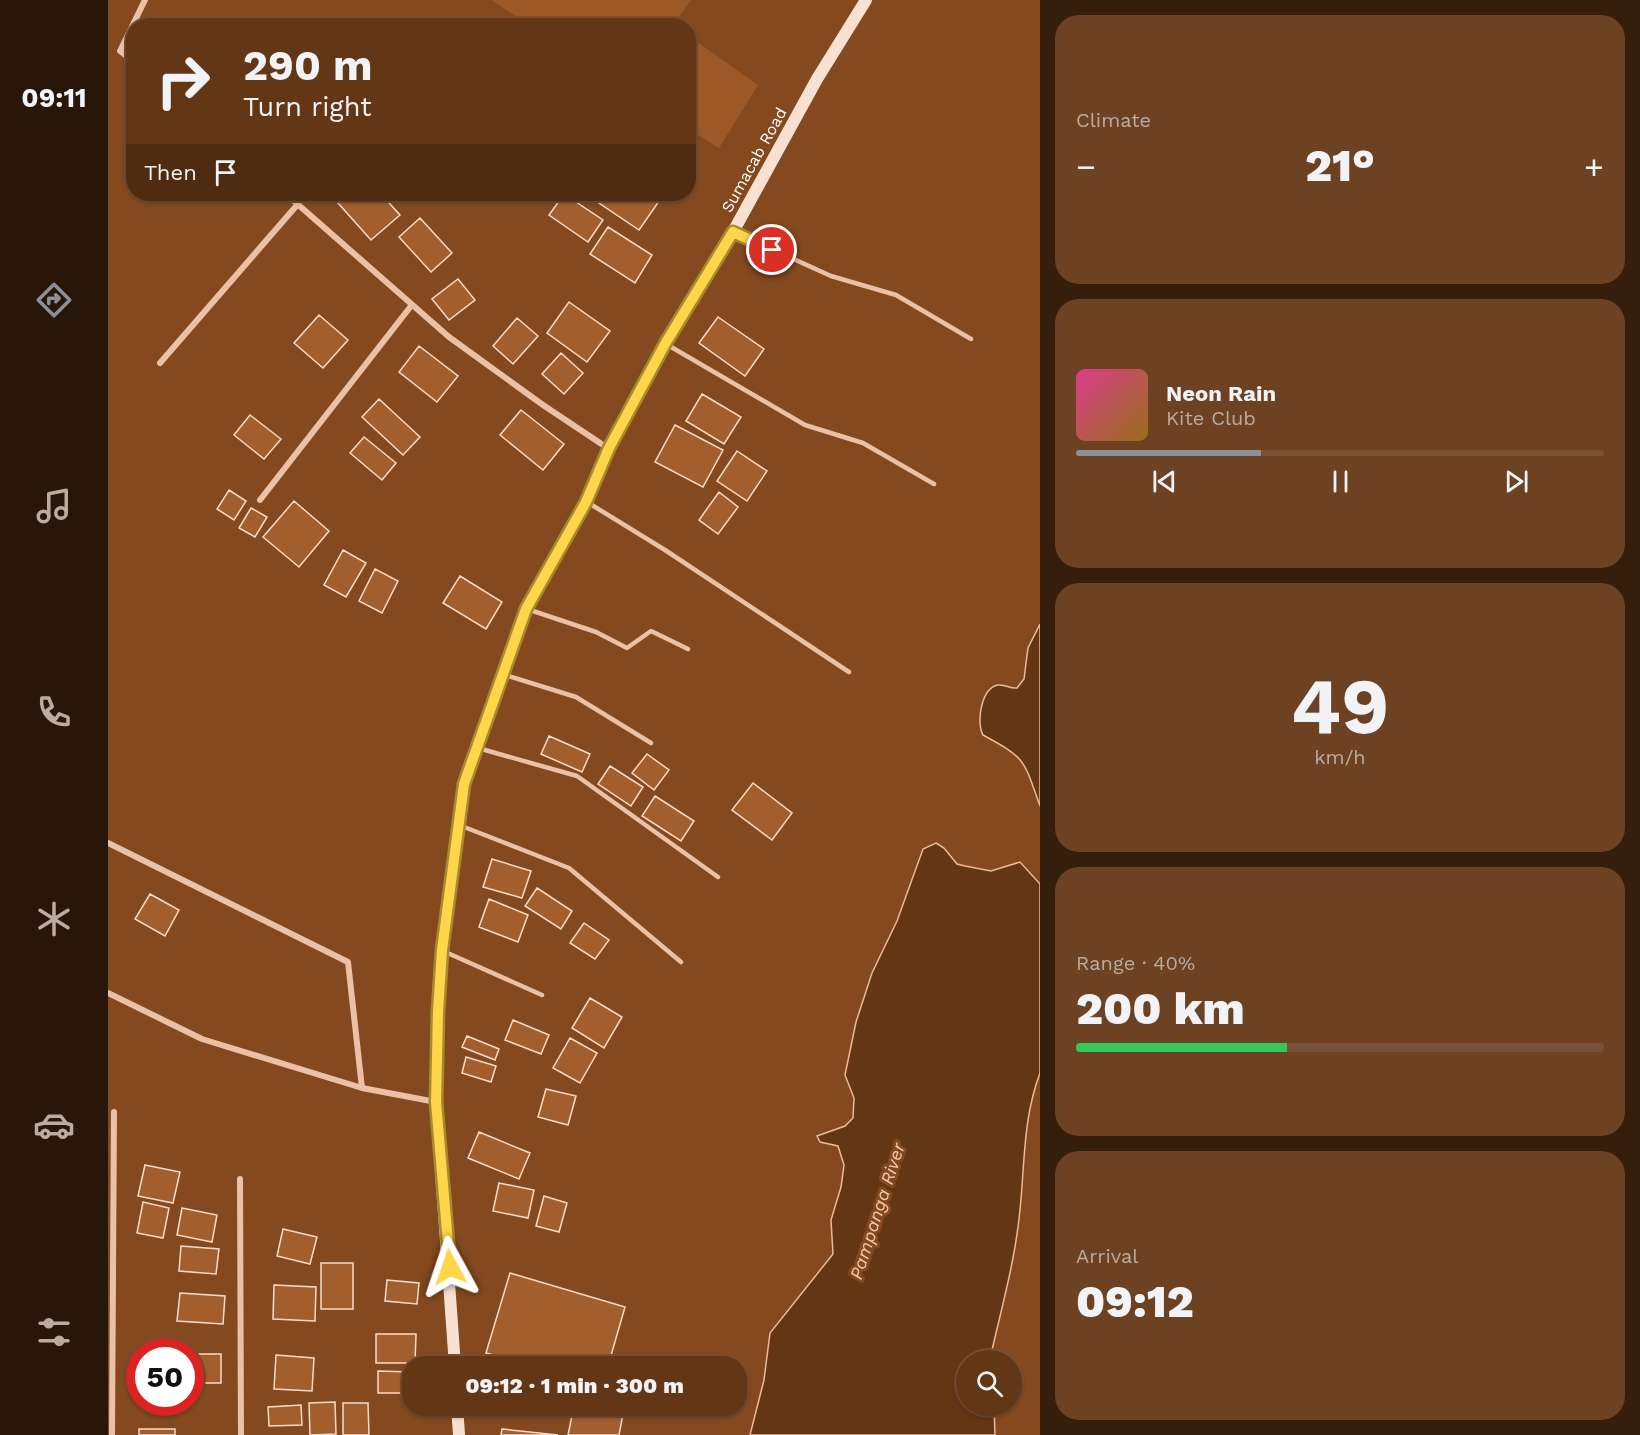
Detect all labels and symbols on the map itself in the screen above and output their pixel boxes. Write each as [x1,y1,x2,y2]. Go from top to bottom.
street label: Sumacab Road [717,104,791,216]
pin [746,224,797,275]
water label: Pampanga River [845,1139,909,1282]
position arrow [418,1235,482,1299]
speed limit sign: 50 [126,1338,204,1416]

